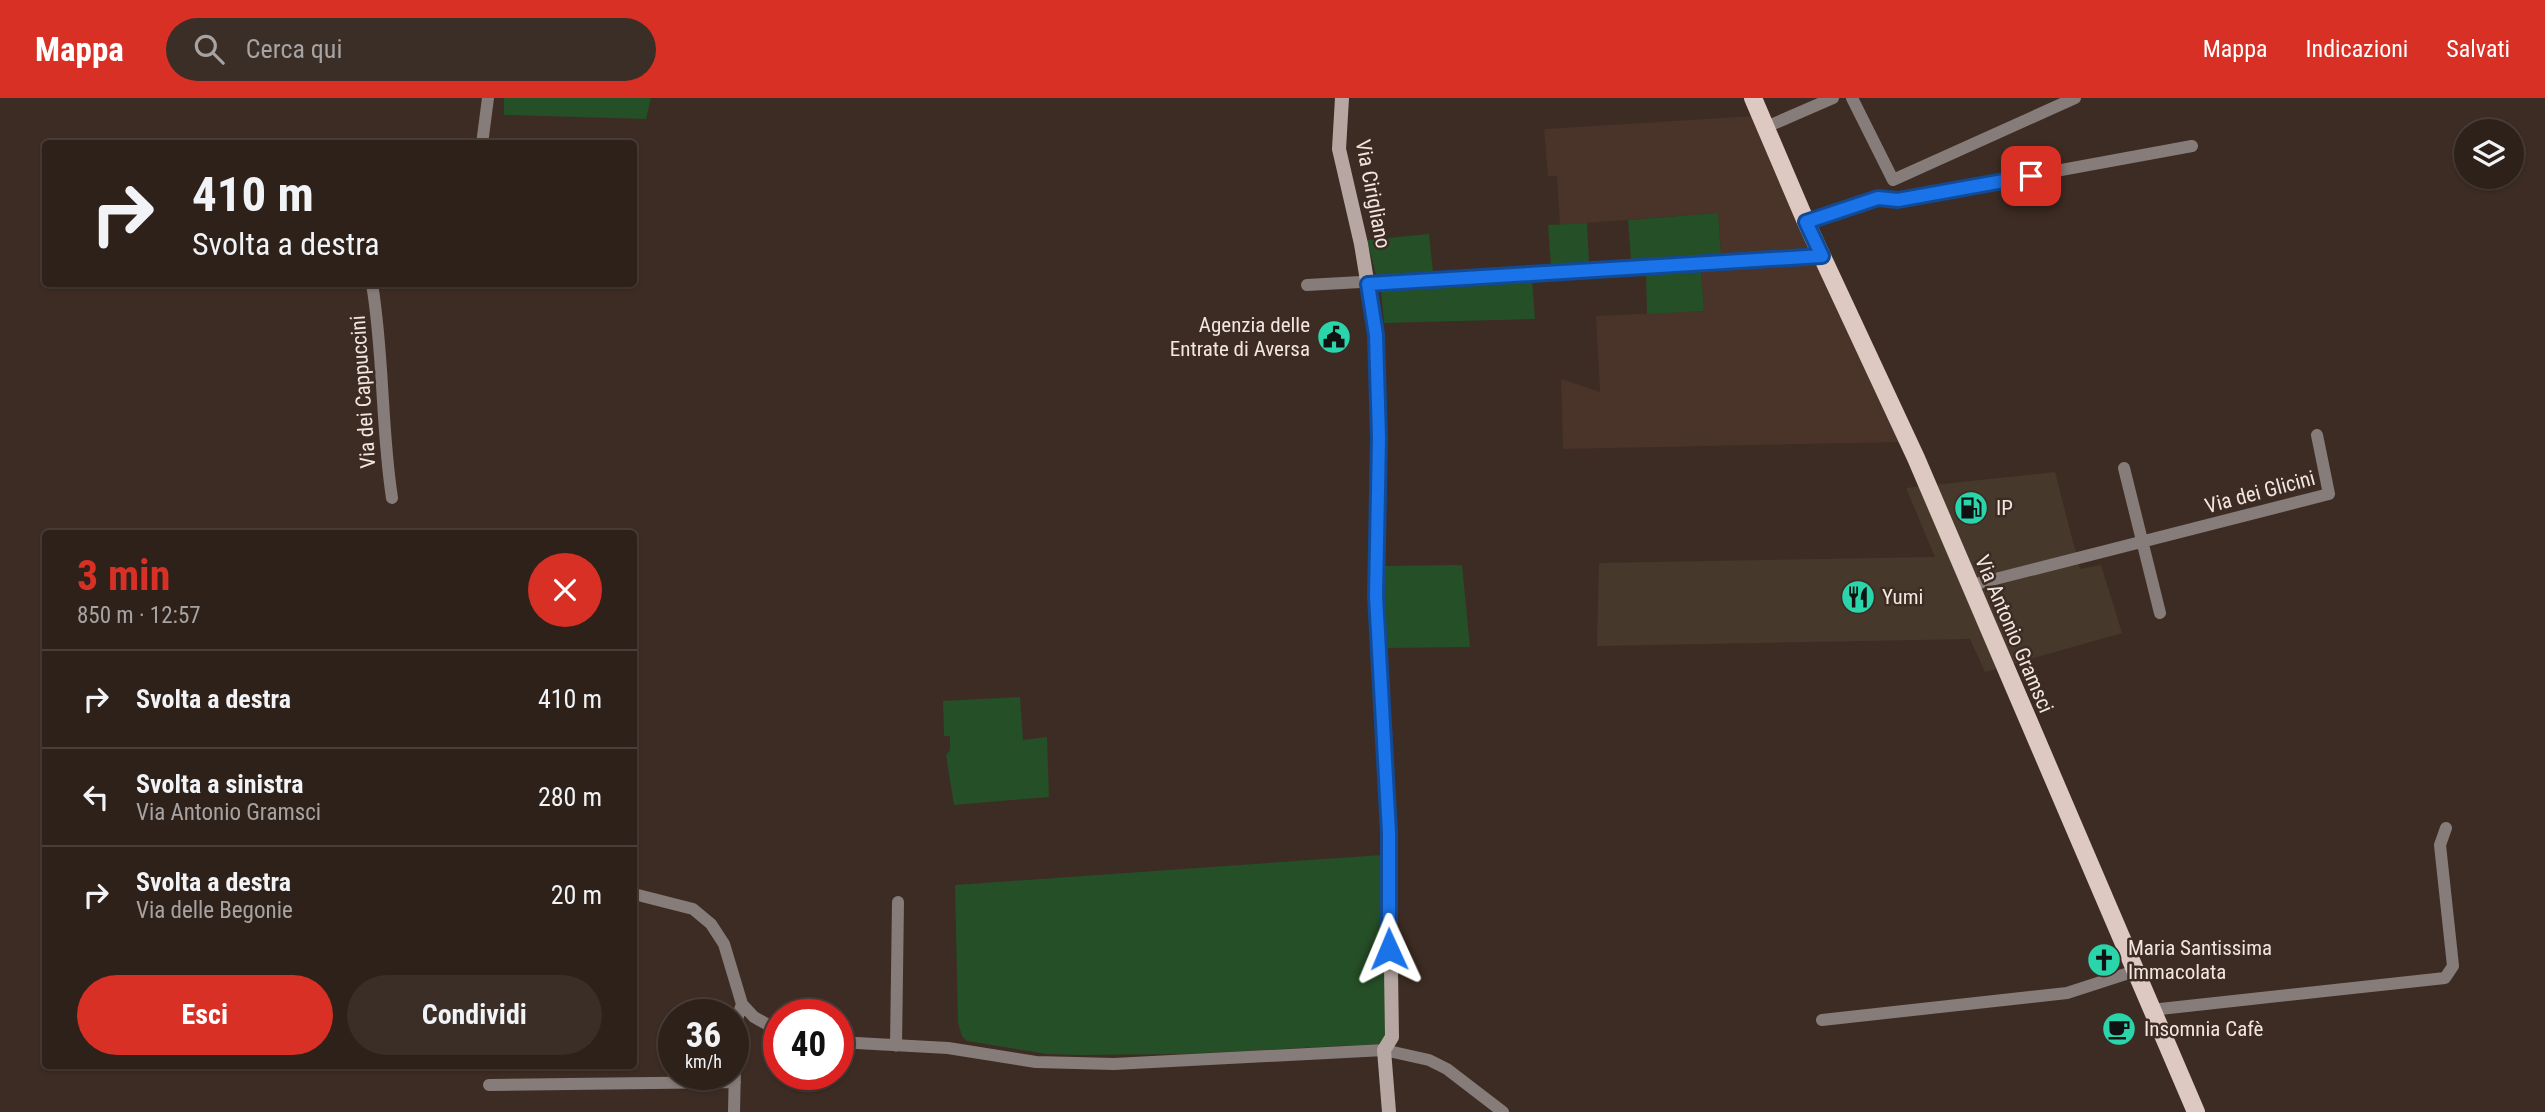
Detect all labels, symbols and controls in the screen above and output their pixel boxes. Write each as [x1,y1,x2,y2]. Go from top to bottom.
search box [166,18,656,81]
text: Mappa [35,30,124,69]
icon: search [190,30,228,68]
text: Cerca qui [246,34,342,64]
text: Mappa [2203,35,2268,63]
text: Indicazioni [2306,35,2408,63]
text: Salvati [2446,35,2510,63]
map controls [2454,119,2524,189]
button: layers [2454,119,2524,189]
street label: Via Cirigliano [1351,138,1395,250]
pin [2001,146,2061,206]
icon: arrive [2012,157,2050,195]
text: 410 m [192,166,314,223]
icon: right [77,168,168,259]
text: Svolta a destra [192,225,380,263]
place label: Agenzia delle Entrate di Aversa [1170,313,1310,361]
street label: Via dei Cappuccini [346,315,380,469]
public building icon: Agenzia delle Entrate di Aversa [1315,318,1353,356]
street label: Via dei Glicini [2202,466,2318,518]
fuel station icon: IP [1952,489,1990,527]
place label: IP [1996,496,2013,520]
text: 3 min [77,551,170,600]
street label: Via Antonio Gramsci [1970,552,2058,716]
button: close [528,553,602,627]
restaurant icon: Yumi [1839,578,1877,616]
place label: Yumi [1882,585,1923,609]
text: 850 m · 12:57 [77,602,201,629]
icon: right [77,680,115,718]
text: Svolta a destra [136,684,291,714]
text: 410 m [538,684,602,714]
text: Svolta a sinistra [136,769,303,799]
icon: left [77,778,115,816]
text: 280 m [538,782,602,812]
text: Via Antonio Gramsci [136,799,321,826]
text: Svolta a destra [136,867,291,897]
icon: right [77,876,115,914]
text: 20 m [551,880,602,910]
text: Via delle Begonie [136,897,293,924]
position arrow [1352,912,1426,986]
place label: Maria Santissima Immacolata [2128,936,2272,984]
church icon: Maria Santissima Immacolata [2085,941,2123,979]
button: Esci [77,975,333,1055]
button: Condividi [347,975,602,1055]
speed limit sign: 40 [763,999,854,1090]
cafe icon: Insomnia Cafè [2100,1010,2138,1048]
text: 36 [686,1015,721,1056]
place label: Insomnia Cafè [2144,1017,2264,1041]
text: km/h [685,1051,722,1072]

